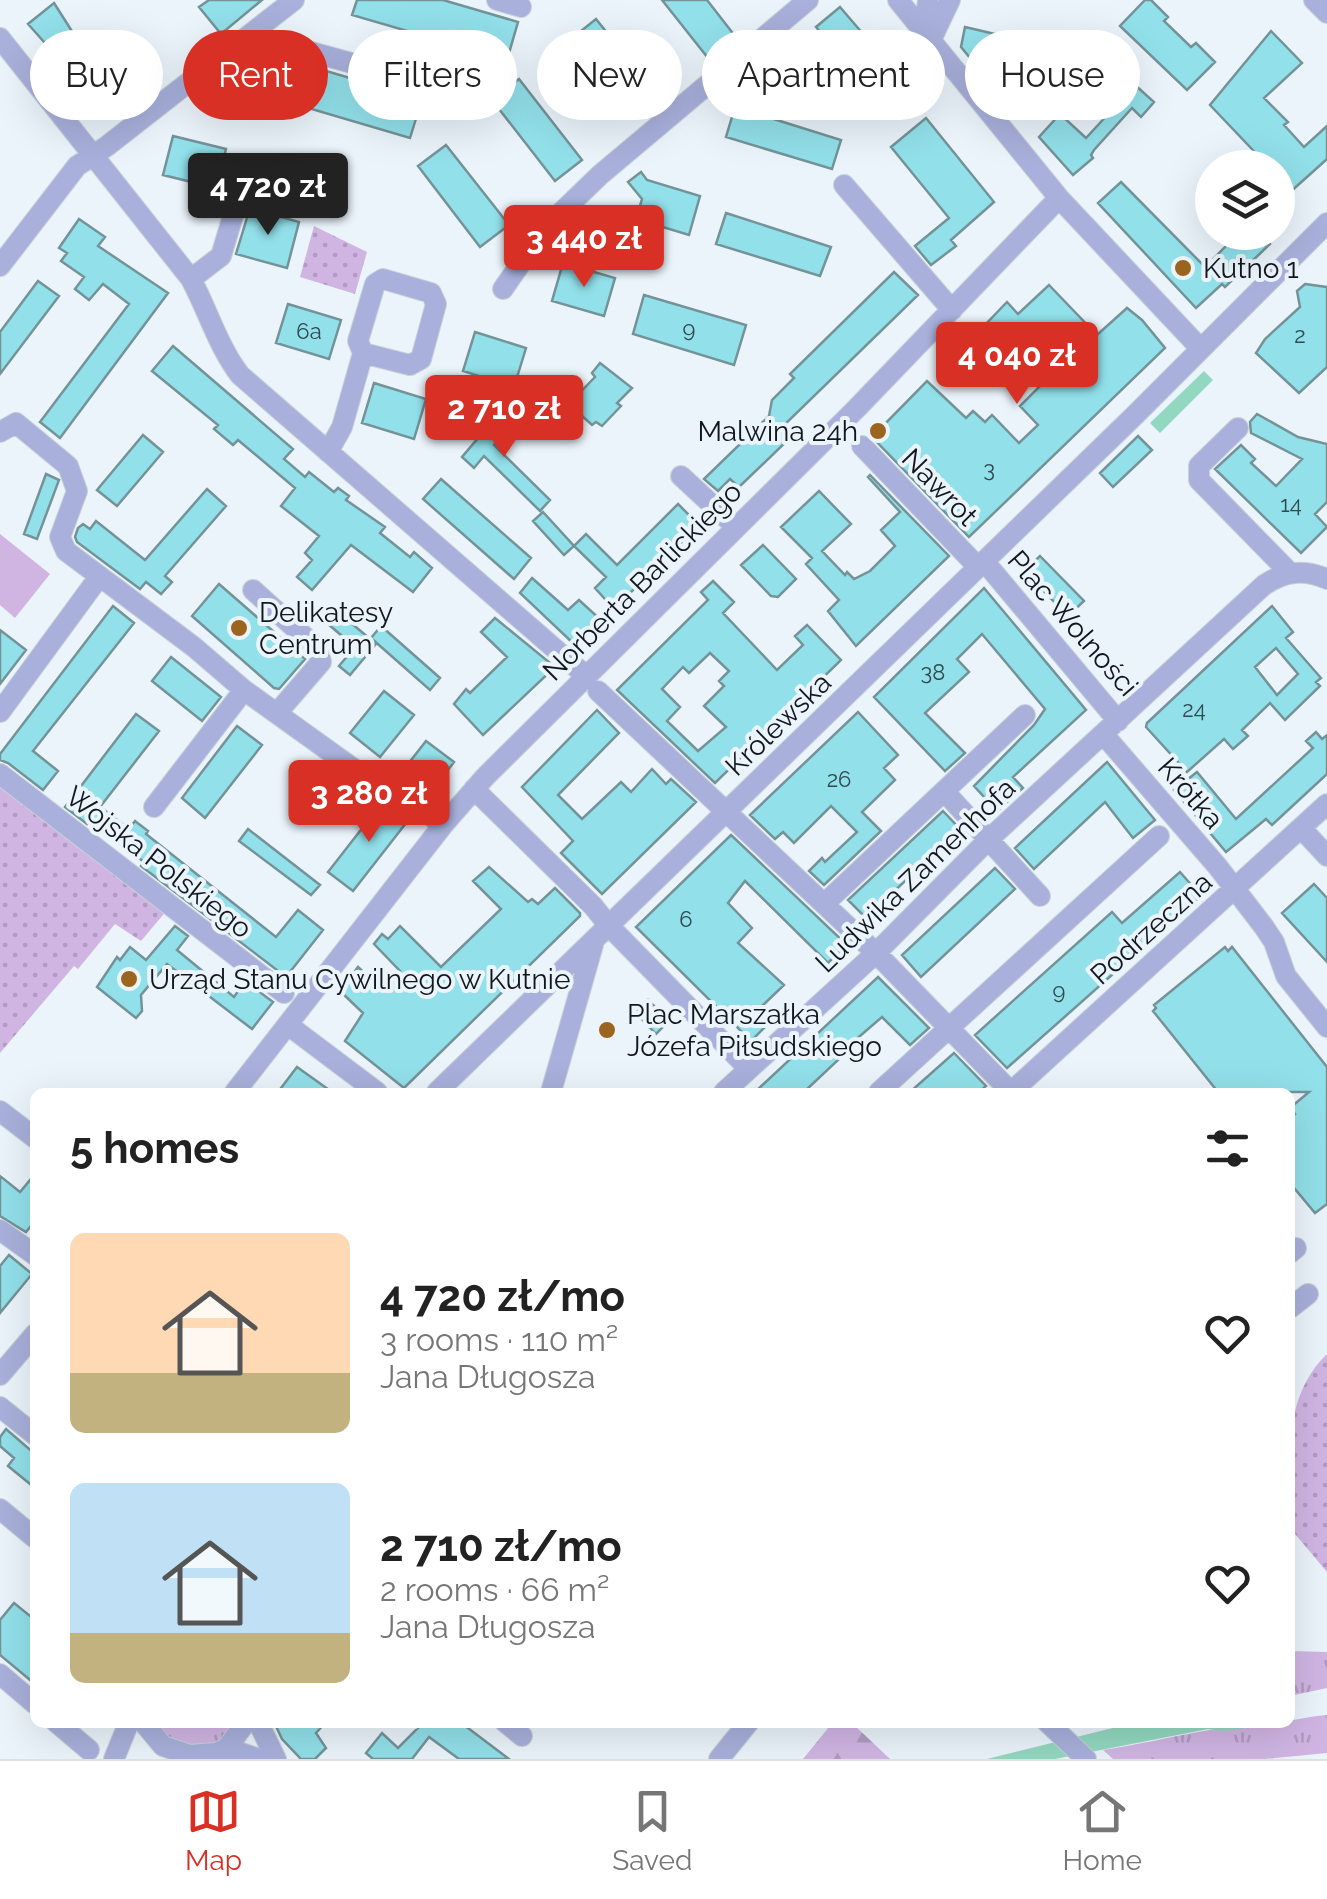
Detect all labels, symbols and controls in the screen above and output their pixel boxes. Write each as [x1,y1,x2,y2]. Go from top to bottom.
chip: Buy [30,30,163,120]
chip: Rent [183,30,328,120]
chip: Filters [348,30,517,120]
chip: New [537,30,682,120]
chip: Apartment [702,30,945,120]
chip: House [965,30,1140,120]
map controls [1195,150,1295,250]
button: layers [1195,150,1295,250]
pin: 4 720 zł [165,153,371,238]
text: 4 720 zł [210,167,326,204]
pin: 3 440 zł [481,205,687,290]
text: 3 440 zł [526,219,642,256]
place label: Kutno 1 [1203,252,1299,285]
marker: Kutno 1 [1172,257,1194,279]
house number: 9 [683,316,695,342]
house number: 6a [296,318,322,344]
pin: 4 040 zł [914,322,1120,407]
house number: 2 [1294,322,1306,348]
text: 4 040 zł [958,336,1076,373]
pin: 2 710 zł [401,375,607,460]
text: 2 710 zł [447,389,561,426]
place label: Malwina 24h [697,415,858,448]
marker: Malwina 24h [867,420,889,442]
street label: Nawrot [895,442,985,533]
house number: 3 [983,456,995,482]
street label: Norberta Barlickiego [536,475,749,688]
house number: 14 [1280,491,1302,517]
street label: Plac Wolności [1001,544,1145,703]
place label: Delikatesy Centrum [259,596,393,661]
marker: Delikatesy Centrum [228,617,250,639]
house number: 38 [921,659,945,685]
street label: Królewska [719,666,838,783]
house number: 24 [1182,696,1206,722]
street label: Krótka [1151,751,1230,836]
pin: 3 280 zł [266,760,472,845]
house number: 26 [827,766,851,792]
street label: Ludwika Zamenhofa [809,771,1022,979]
text: 3 280 zł [310,774,428,811]
street label: Wojska Polskiego [59,779,258,945]
street label: Podrzeczna [1084,865,1219,991]
house number: 6 [679,906,693,932]
place label: Urząd Stanu Cywilnego w Kutnie [149,963,570,996]
marker: Urząd Stanu Cywilnego w Kutnie [118,968,140,990]
house number: 9 [1053,978,1065,1004]
place label: Plac Marszałka Józefa Piłsudskiego [627,998,882,1063]
marker: Plac Marszałka Józefa Piłsudskiego [596,1019,618,1041]
icon: filters [1200,1121,1255,1176]
text: 5 homes [70,1124,239,1173]
text: 4 720 zł/mo [380,1272,625,1321]
icon: home [150,1273,270,1393]
icon: heart [1200,1306,1255,1361]
text: 3 rooms · 110 m² [380,1321,618,1358]
text: Jana Długosza [380,1358,596,1395]
text: 2 710 zł/mo [380,1522,622,1571]
icon: home [150,1523,270,1643]
icon: heart [1200,1556,1255,1611]
text: 2 rooms · 66 m² [380,1571,609,1608]
text: Jana Długosza [380,1608,596,1645]
tab: Map [185,1784,242,1877]
tab: Saved [612,1784,692,1877]
tab: Home [1063,1784,1142,1877]

